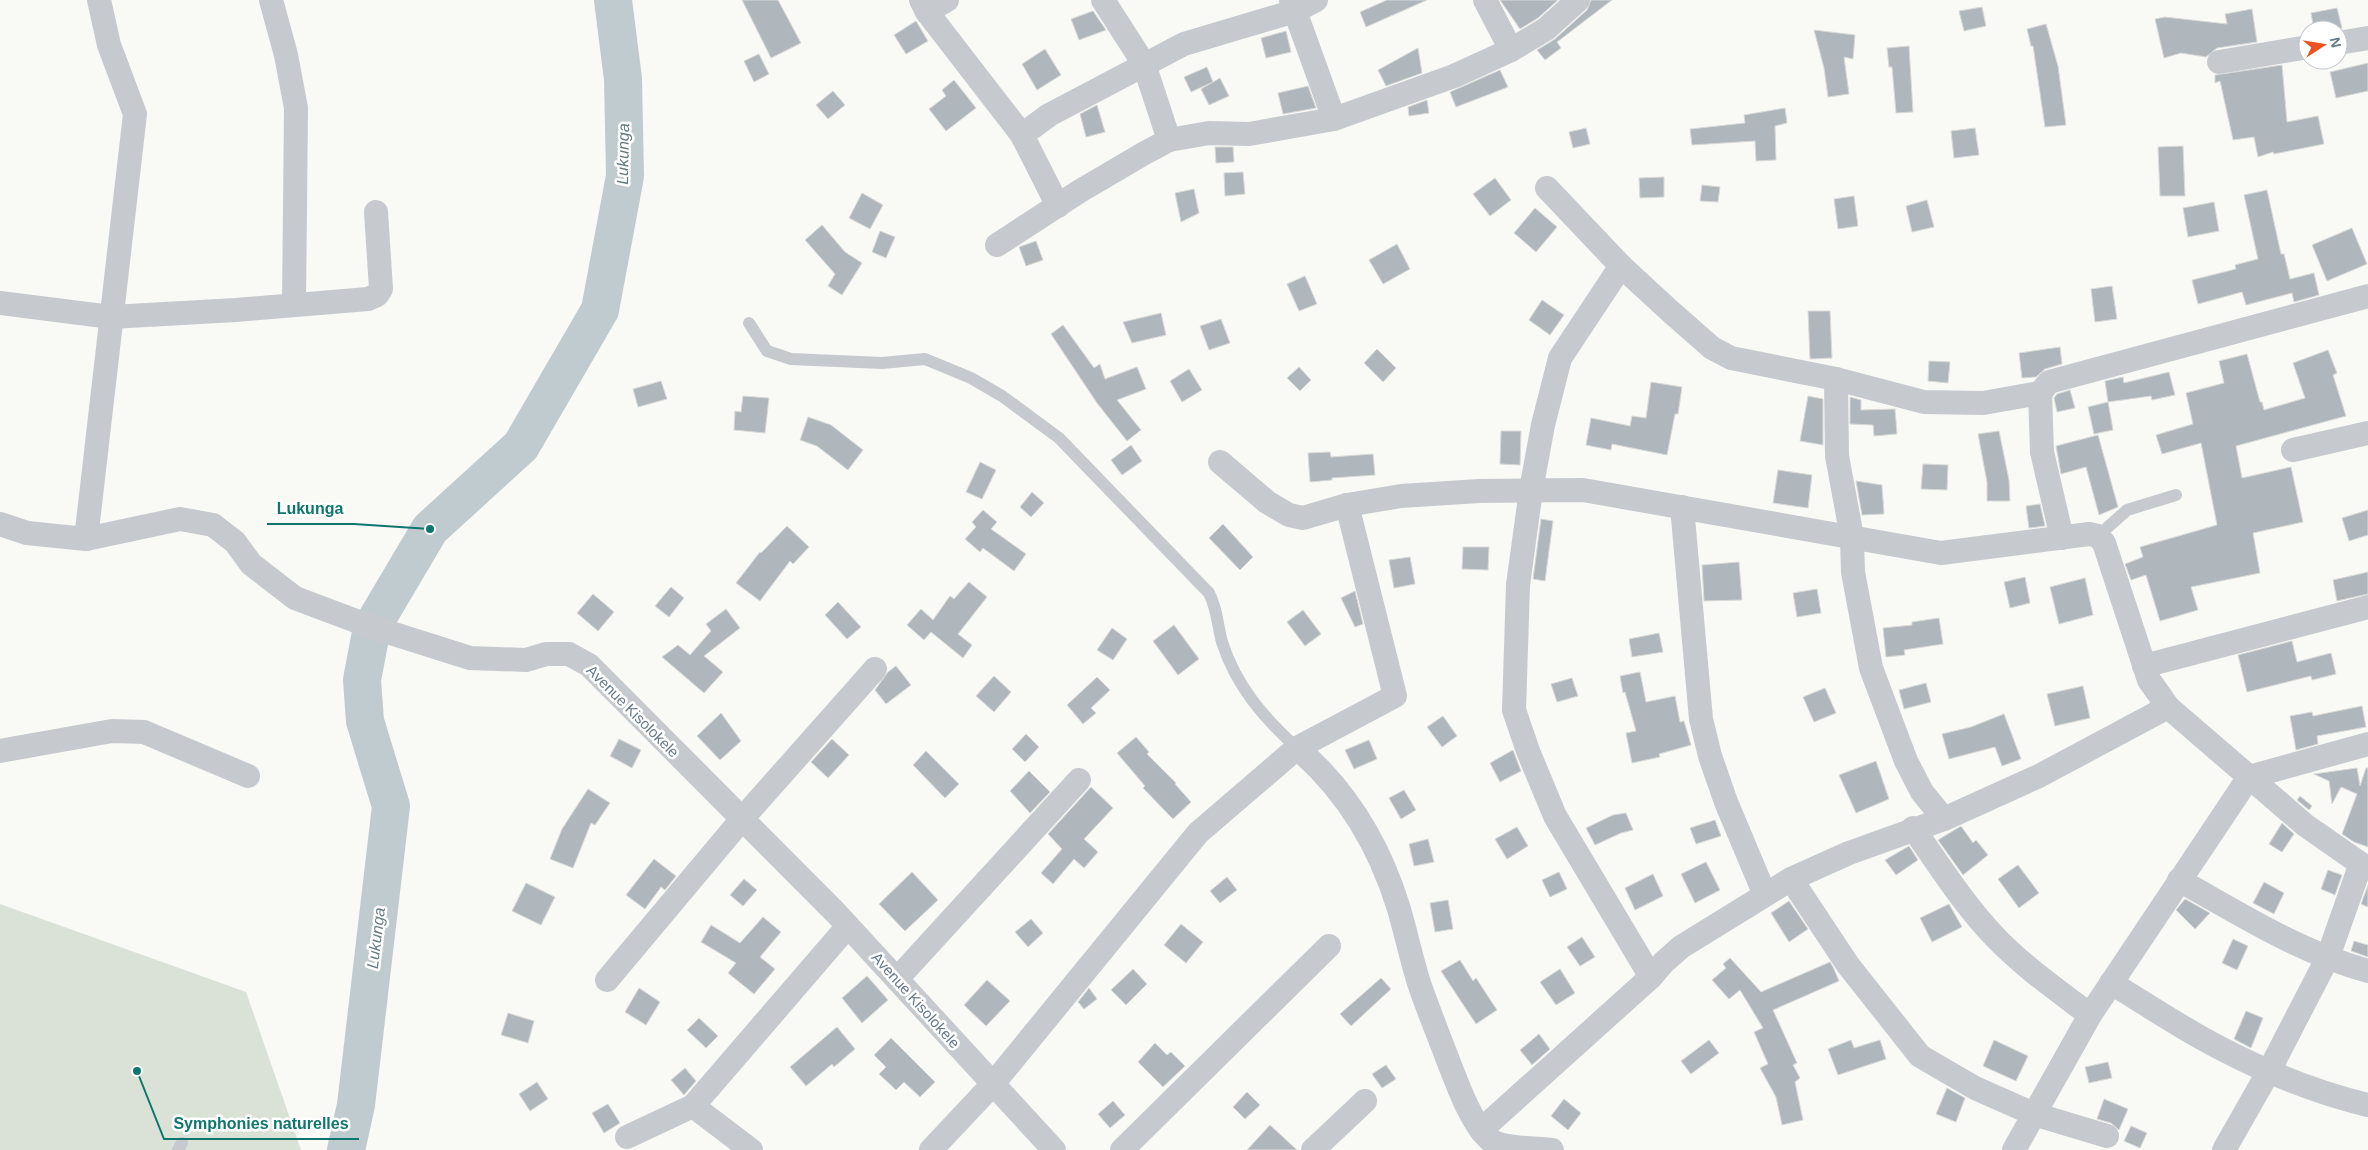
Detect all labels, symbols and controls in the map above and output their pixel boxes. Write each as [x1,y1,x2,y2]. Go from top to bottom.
north arrow [2298,20,2348,70]
text: N [2327,36,2345,49]
water label: Lukunga [614,123,632,185]
callout: Lukunga [267,493,354,524]
text: Lukunga [277,500,343,517]
street label: Avenue Kisolokele [583,661,683,761]
water label: Lukunga [364,906,388,970]
street label: Avenue Kisolokele [868,949,964,1051]
callout: Symphonies naturelles [164,1108,359,1139]
text: Symphonies naturelles [173,1115,349,1132]

